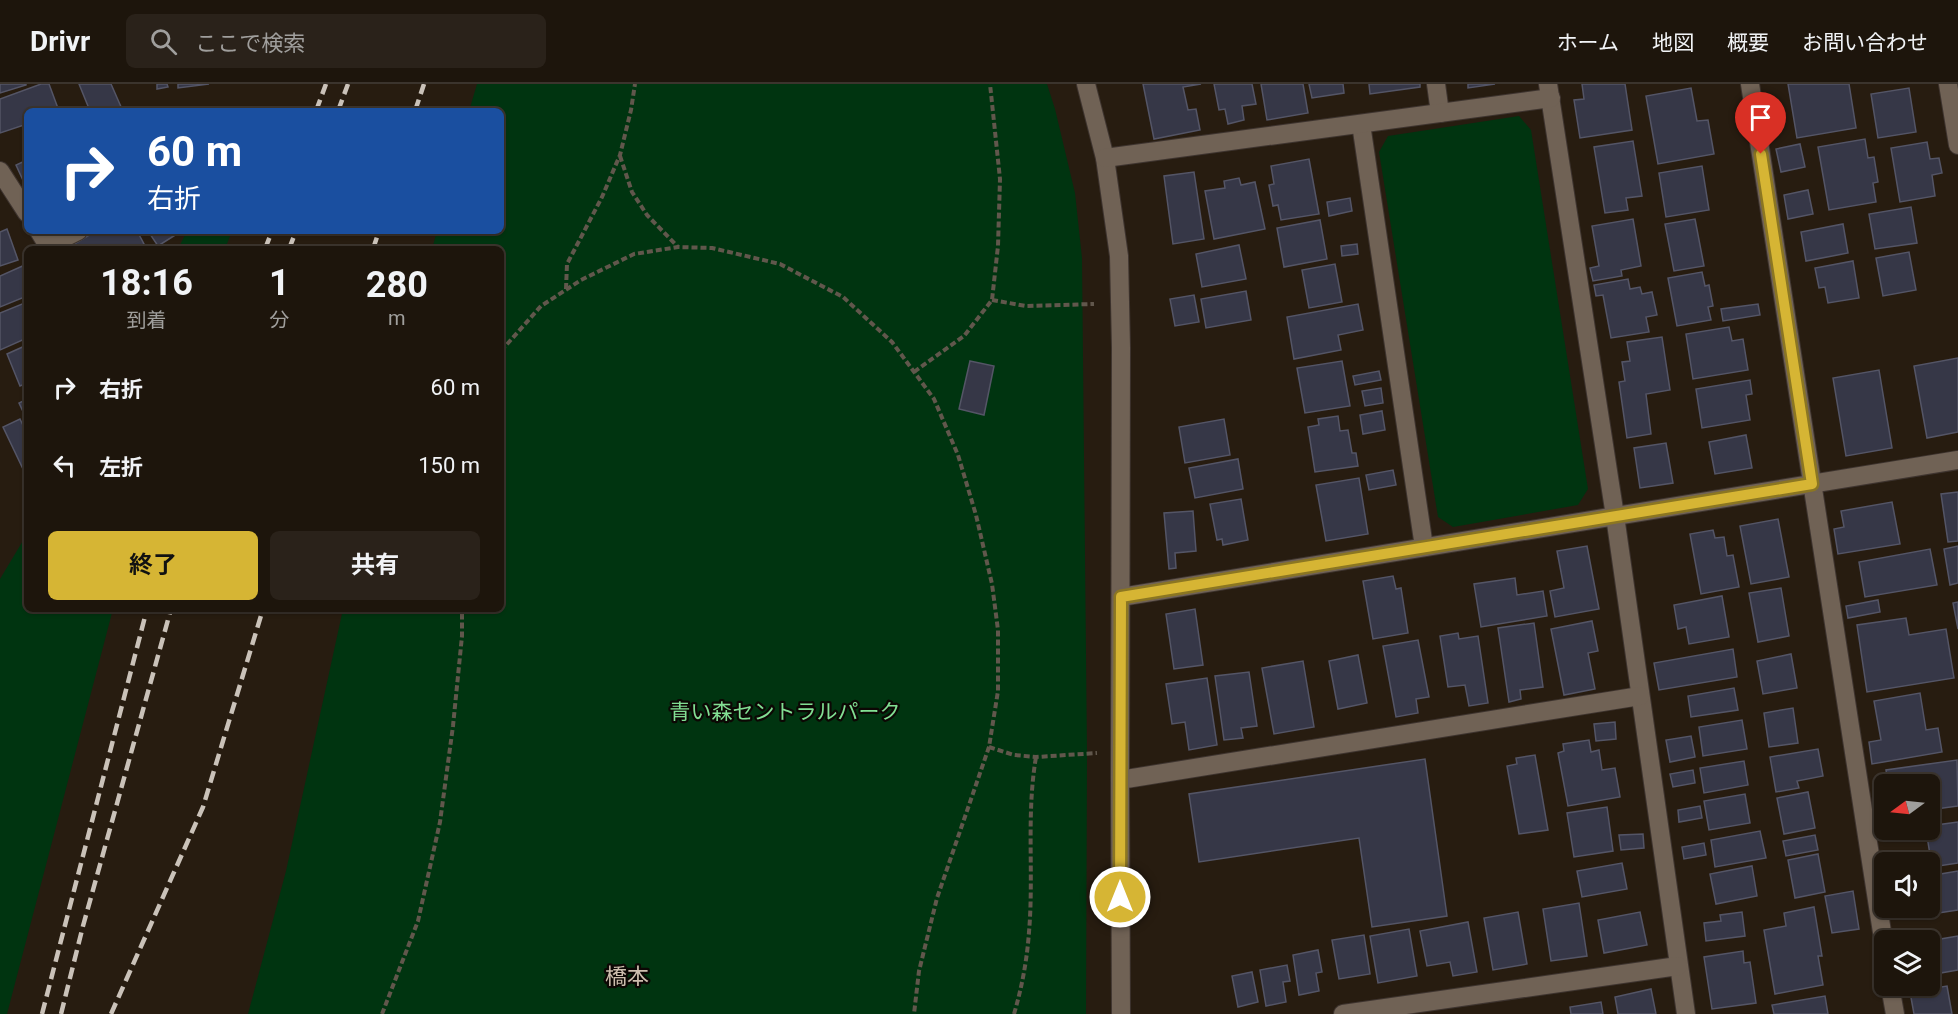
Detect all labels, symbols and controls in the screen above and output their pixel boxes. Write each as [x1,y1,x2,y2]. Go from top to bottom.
search box [126,14,546,68]
text: Drivr [30,25,90,58]
icon: search [147,25,180,58]
text: ここで検索 [195,31,305,56]
text: ホーム [1557,31,1619,55]
text: 地図 [1652,31,1694,55]
text: 概要 [1727,31,1769,55]
text: お問い合わせ [1802,31,1928,55]
pin [1735,92,1786,154]
icon: arrive [1744,101,1777,134]
text: 60 m [147,127,242,176]
icon: right [48,132,126,210]
text: 右折 [147,183,201,215]
text: 18:16 [100,262,193,304]
text: 1 [269,262,290,304]
text: 280 [366,264,428,306]
text: m [388,306,406,330]
text: 到着 [127,308,167,332]
text: 分 [269,308,289,332]
icon: right [48,371,81,404]
text: 60 m [431,375,480,400]
text: 右折 [99,377,143,402]
icon: left [48,449,81,482]
text: 150 m [418,453,480,478]
text: 左折 [99,455,143,480]
button: 終了 [48,531,258,600]
button: 共有 [270,531,480,600]
park label: 青い森セントラルパーク [670,700,901,724]
north arrow [1874,774,1940,840]
map controls [1874,774,1940,996]
button: sound [1874,852,1940,918]
position arrow [1088,865,1152,929]
button: layers [1874,930,1940,996]
district label: 橋本 [605,964,649,989]

